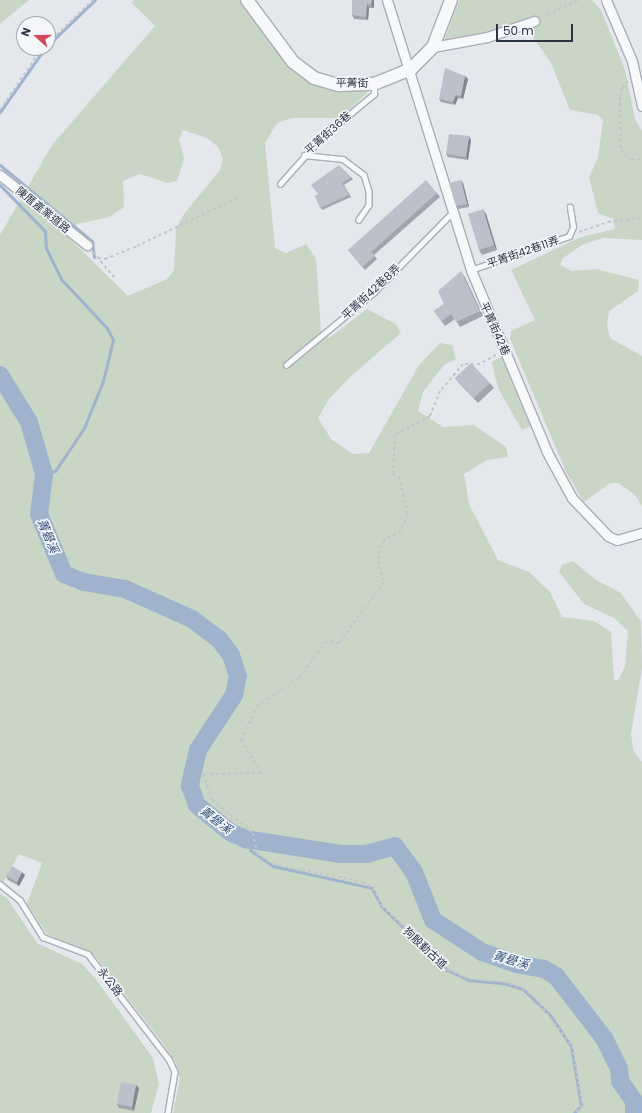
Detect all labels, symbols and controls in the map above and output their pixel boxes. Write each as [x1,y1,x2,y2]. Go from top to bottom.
north arrow [16,16,56,56]
scale bar [498,16,575,42]
text: 50 m [503,22,534,39]
text: N [17,25,35,39]
street label: 平菁街 [335,76,369,90]
street label: 平菁街36巷 [302,109,354,157]
street label: 陳厝產業道路 [13,184,73,236]
street label: 平菁街42巷11弄 [485,234,561,270]
street label: 平菁街42巷8弄 [339,262,403,322]
street label: 平菁街42巷 [477,300,513,358]
water label: 菁礐溪 [34,517,62,555]
water label: 菁礐溪 [197,803,235,837]
street label: 狗殷勤古道 [400,924,450,972]
water label: 菁礐溪 [492,948,530,972]
street label: 永公路 [95,965,125,999]

